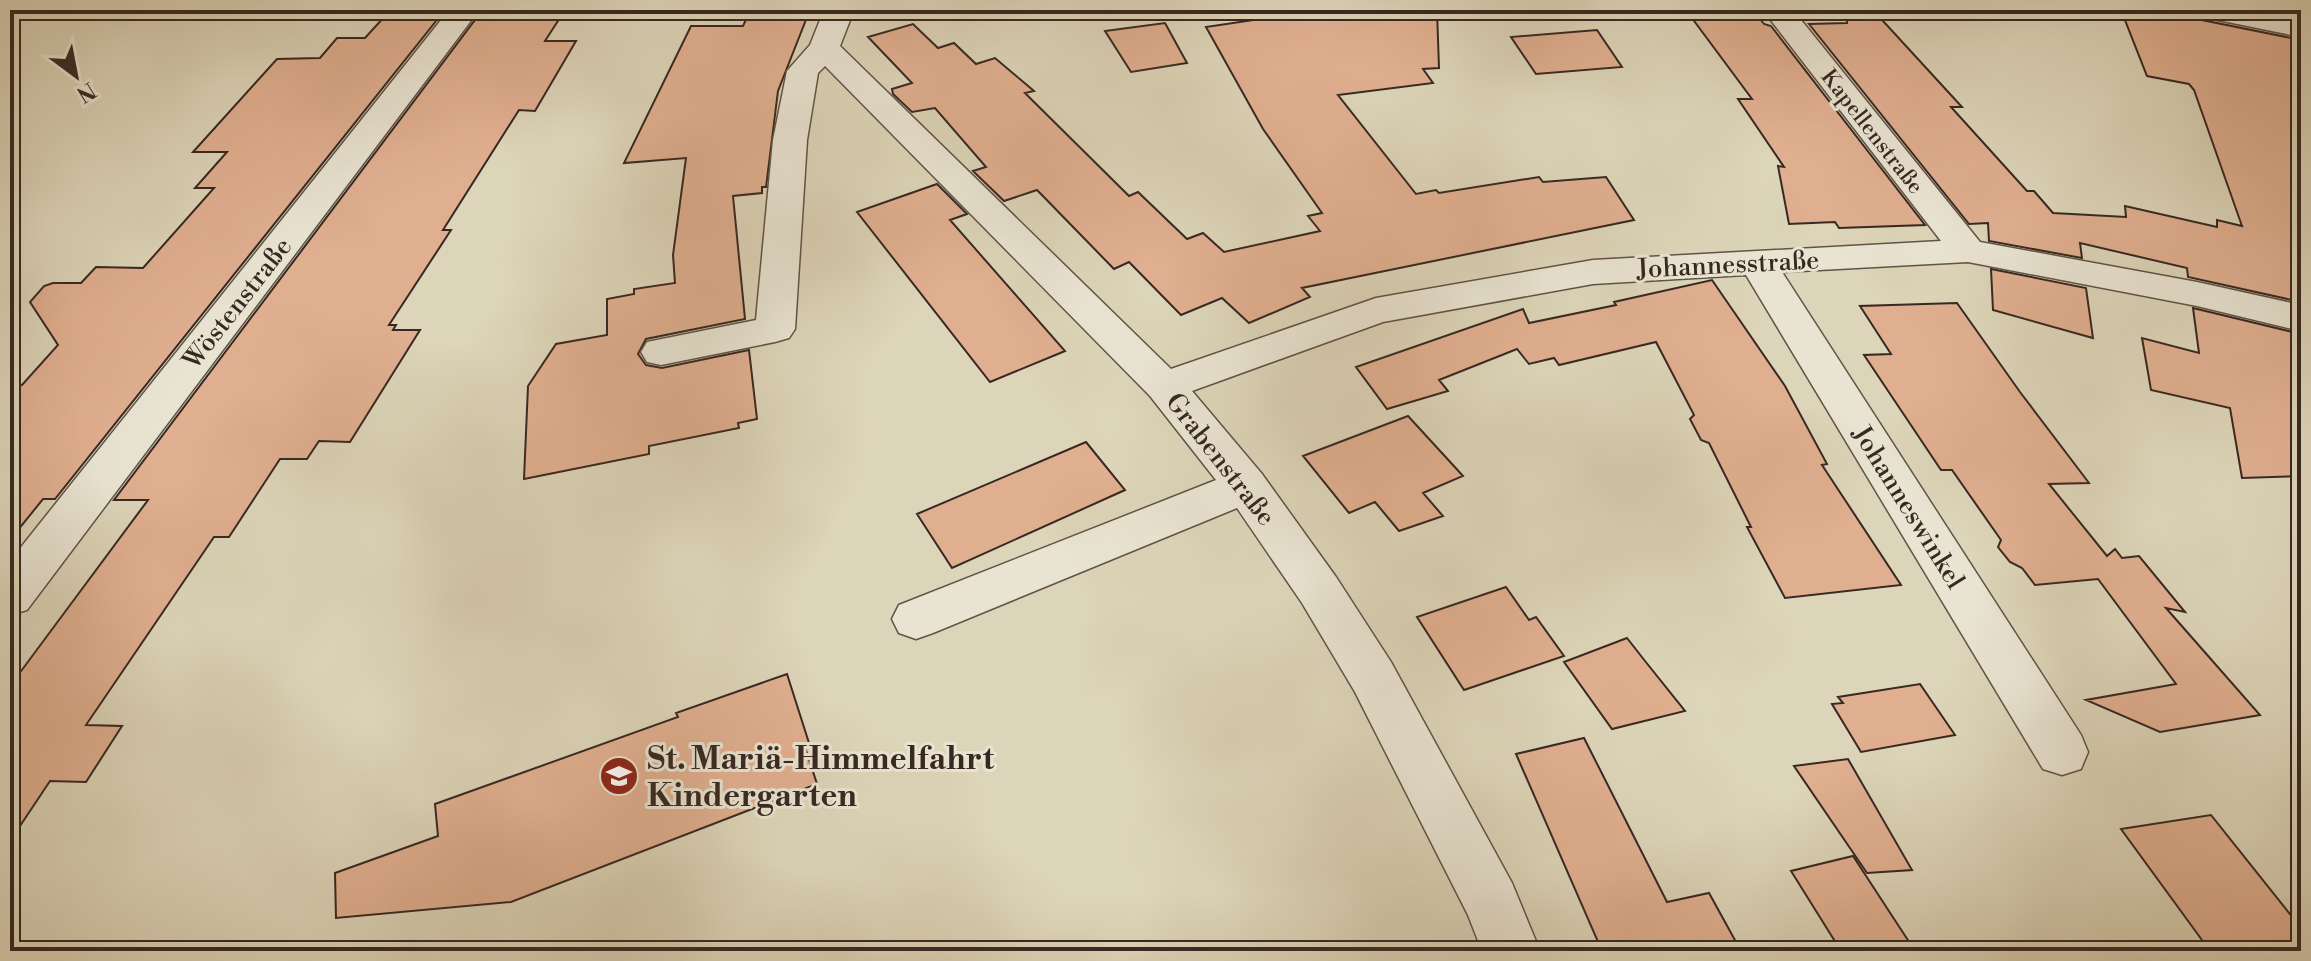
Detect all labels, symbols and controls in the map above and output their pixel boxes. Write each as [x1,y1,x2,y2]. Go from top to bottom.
north arrow [36,36,116,116]
street label: Kapellenstraße [1815,64,1929,200]
text: N [71,76,100,108]
street label: Wöstenstraße [176,231,299,377]
street label: Johannesstraße [1635,244,1820,286]
street label: Grabenstraße [1158,387,1282,532]
street label: Johanneswinkel [1845,419,1971,595]
place label: St. Mariä-Himmelfahrt Kindergarten [647,739,995,816]
school or university icon: St. Mariä-Himmelfahrt Kindergarten [598,755,640,797]

